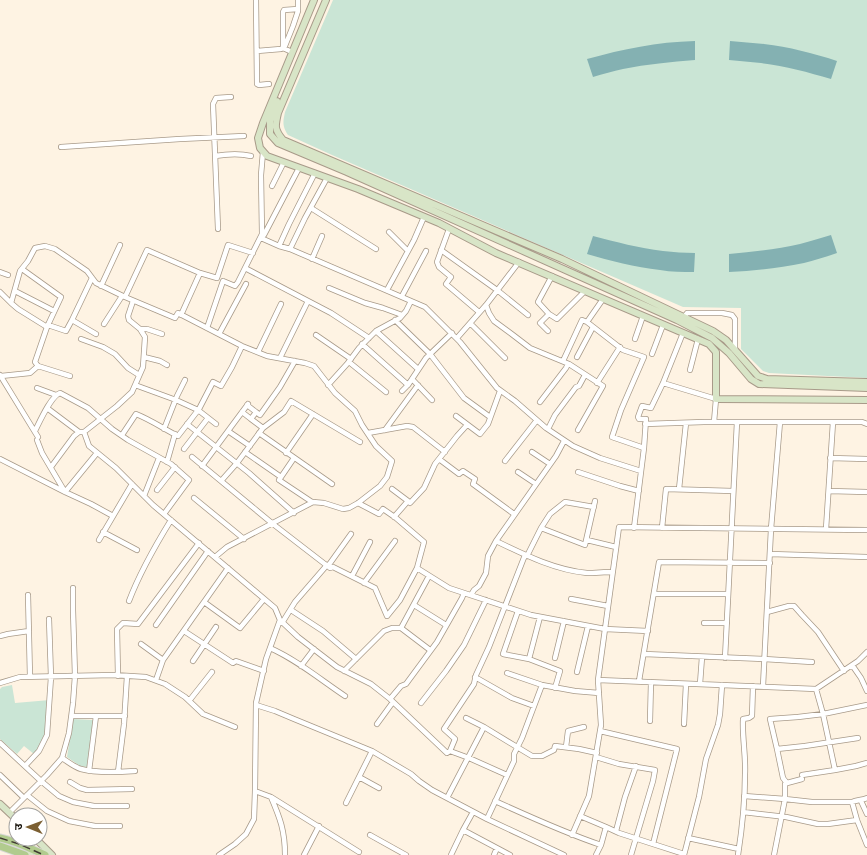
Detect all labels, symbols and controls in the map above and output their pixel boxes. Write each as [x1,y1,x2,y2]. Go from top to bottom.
north arrow [8,807,48,847]
text: उ [11,823,24,830]

